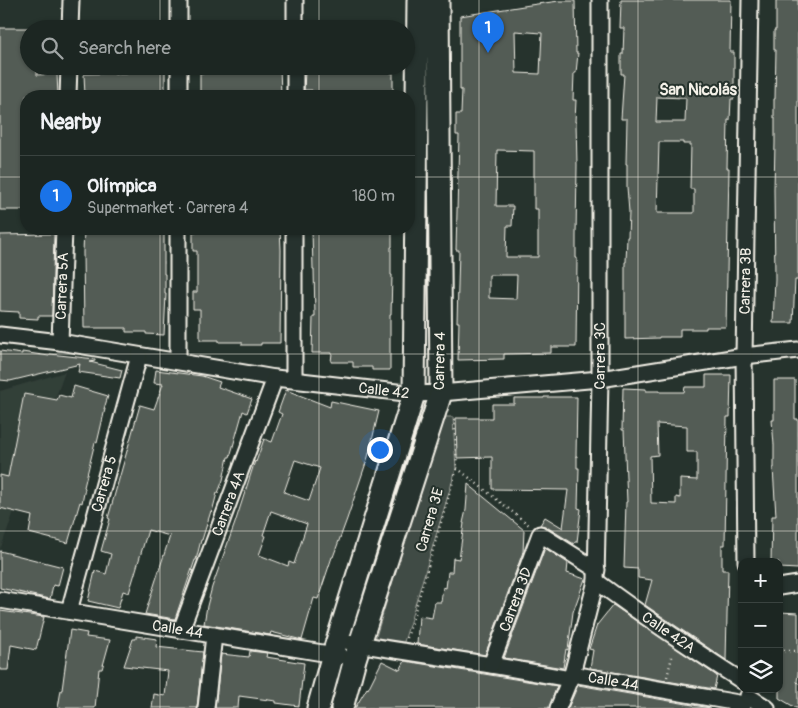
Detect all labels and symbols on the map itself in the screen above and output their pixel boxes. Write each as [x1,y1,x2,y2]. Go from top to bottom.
pin: 1 [472,12,504,53]
district label: San Nicolás [659,80,738,100]
street label: Carrera 3B [735,248,755,314]
street label: Carrera 5A [51,252,73,320]
street label: Carrera 3C [590,322,610,390]
street label: Carrera 4 [430,331,450,390]
street label: Calle 42 [357,378,410,403]
your location [367,437,393,463]
street label: Carrera 5 [87,453,121,514]
street label: Carrera 4A [207,468,249,539]
street label: Carrera 3E [412,486,448,554]
street label: Carrera 3D [495,565,536,634]
street label: Calle 42A [638,607,699,658]
street label: Calle 44 [151,616,205,643]
street label: Calle 44 [586,667,641,695]

